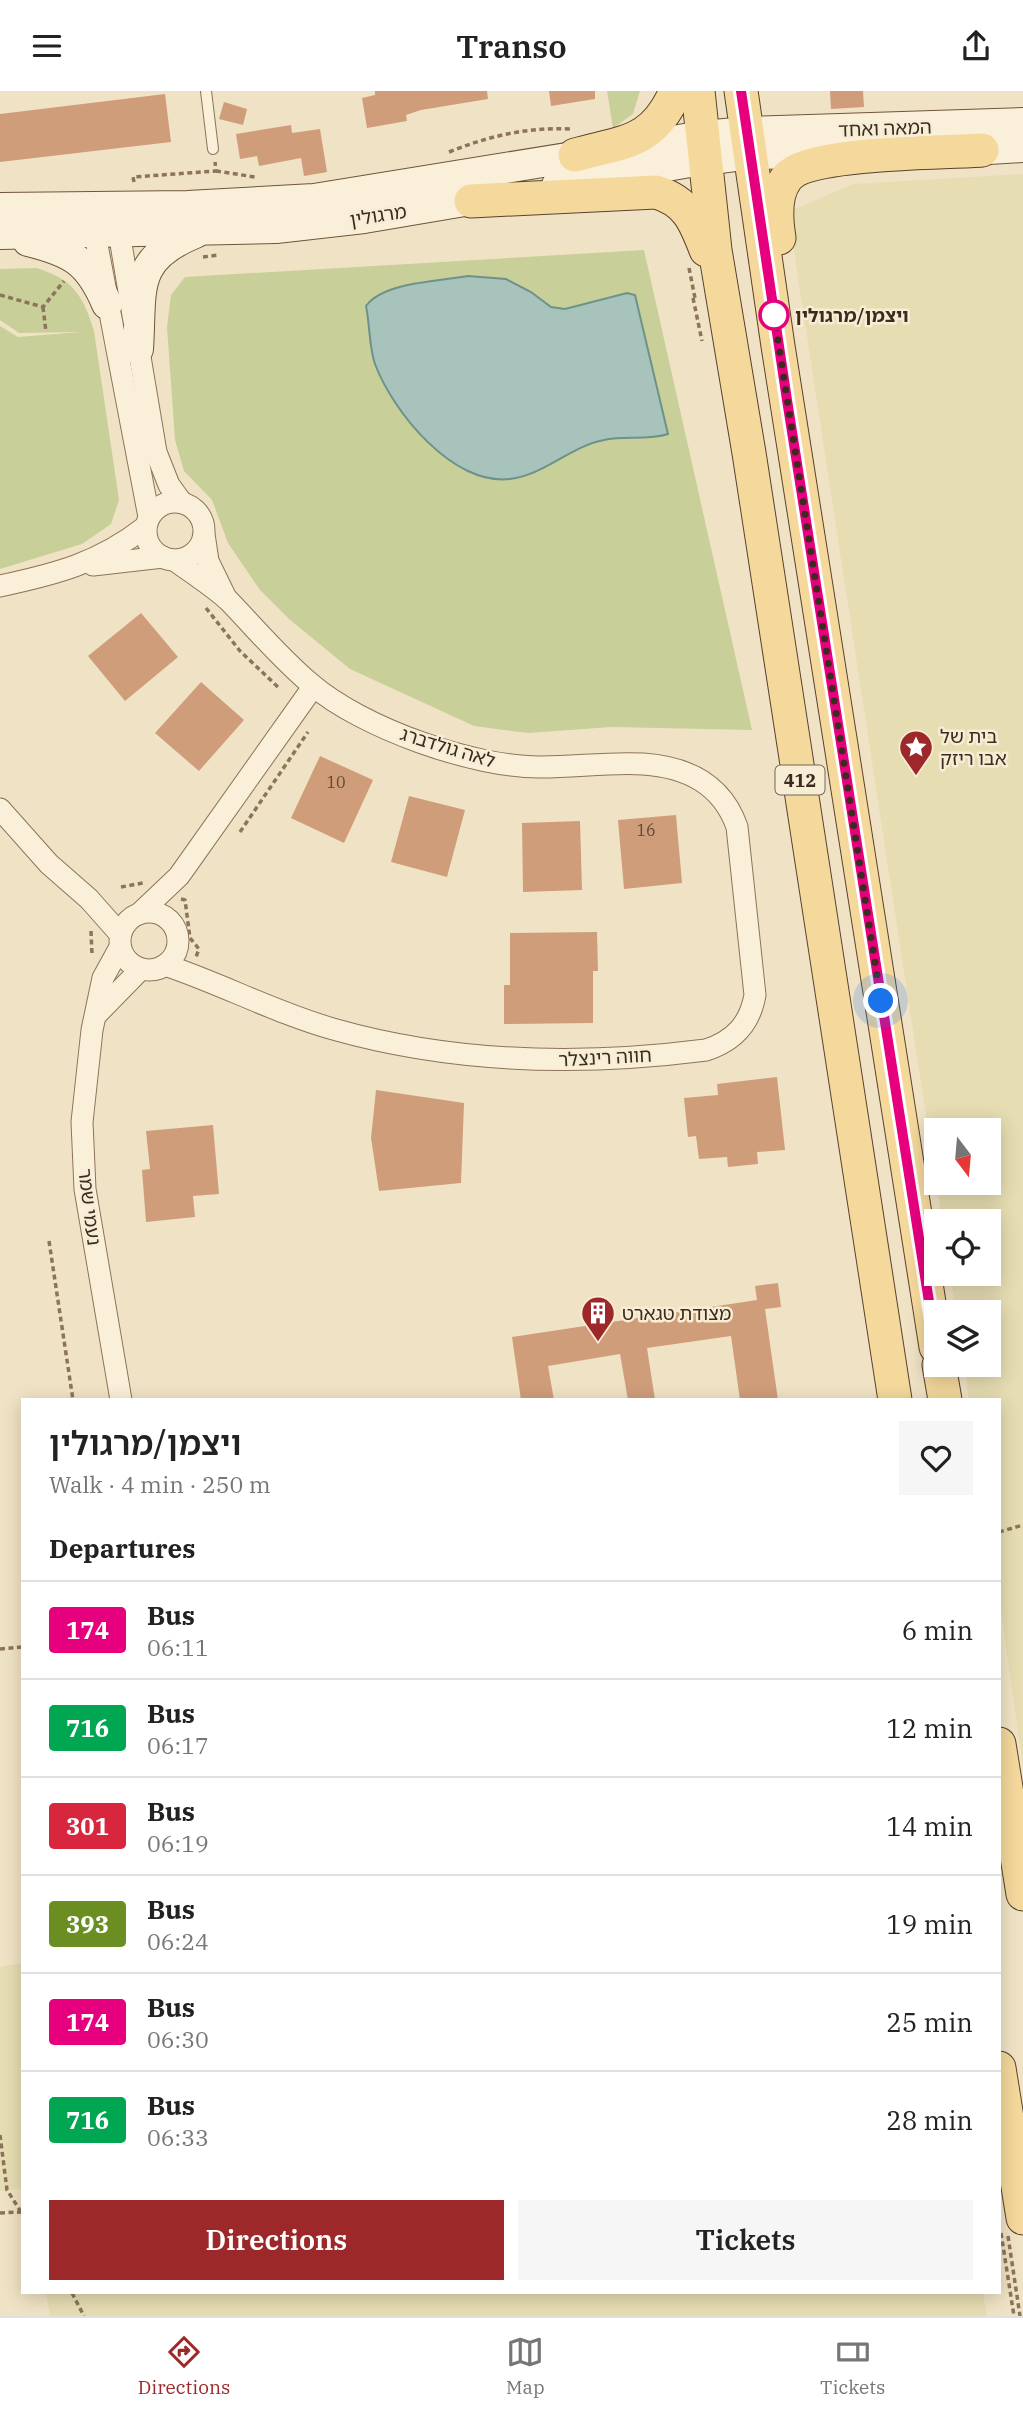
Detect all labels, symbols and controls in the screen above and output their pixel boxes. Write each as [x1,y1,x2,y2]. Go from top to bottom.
text: Transo [456,25,567,67]
icon: menu [28,27,66,65]
icon: share [957,27,995,65]
street label: המאה ואחד [838,114,932,142]
street label: מרגולין [348,199,408,231]
marker: ויצמן/מרגולין [759,300,789,330]
place label: ויצמן/מרגולין [795,303,909,327]
street label: לאה גולדברג [398,721,498,773]
place label: בית של אבו ריזק [940,724,1007,770]
place icon: בית של אבו ריזק [897,728,935,777]
road number: 412 [776,765,824,795]
house number: 10 [326,772,346,792]
house number: 16 [636,820,656,840]
your location [863,983,898,1018]
street label: חווה רינצלר [558,1043,652,1071]
north arrow [924,1118,1001,1195]
map controls [924,1118,1001,1377]
street label: נעמי שמר [73,1167,107,1247]
button: locate [924,1209,1001,1286]
building icon: מצודת טגארט [579,1294,617,1343]
button: layers [924,1300,1001,1377]
place label: מצודת טגארט [622,1301,731,1325]
text: ויצמן/מרגולין [49,1421,241,1464]
button: heart [899,1421,973,1495]
text: Walk · 4 min · 250 m [49,1469,271,1499]
text: Departures [49,1531,195,1565]
text: Bus [147,1598,195,1632]
text: 6 min [902,1613,973,1647]
text: 174 [66,1614,109,1646]
text: 06:11 [147,1632,209,1662]
text: Bus [147,1696,195,1730]
text: 12 min [886,1711,973,1745]
text: 716 [66,1712,109,1744]
text: 06:17 [147,1730,209,1760]
text: Bus [147,1794,195,1828]
text: 14 min [886,1809,973,1843]
text: 301 [66,1810,109,1842]
text: 06:19 [147,1828,209,1858]
text: Bus [147,1892,195,1926]
text: 19 min [886,1907,973,1941]
text: 393 [66,1908,109,1940]
text: 06:24 [147,1926,209,1956]
text: Bus [147,1990,195,2024]
text: 25 min [886,2005,973,2039]
text: 174 [66,2006,109,2038]
text: 06:30 [147,2024,209,2054]
text: Bus [147,2088,195,2122]
text: 28 min [886,2103,973,2137]
text: 716 [66,2104,109,2136]
text: 06:33 [147,2122,209,2152]
button: Directions [49,2200,504,2280]
button: Tickets [518,2200,973,2280]
tab: Directions [138,2333,230,2399]
tab: Map [506,2333,545,2399]
tab: Tickets [820,2333,885,2399]

